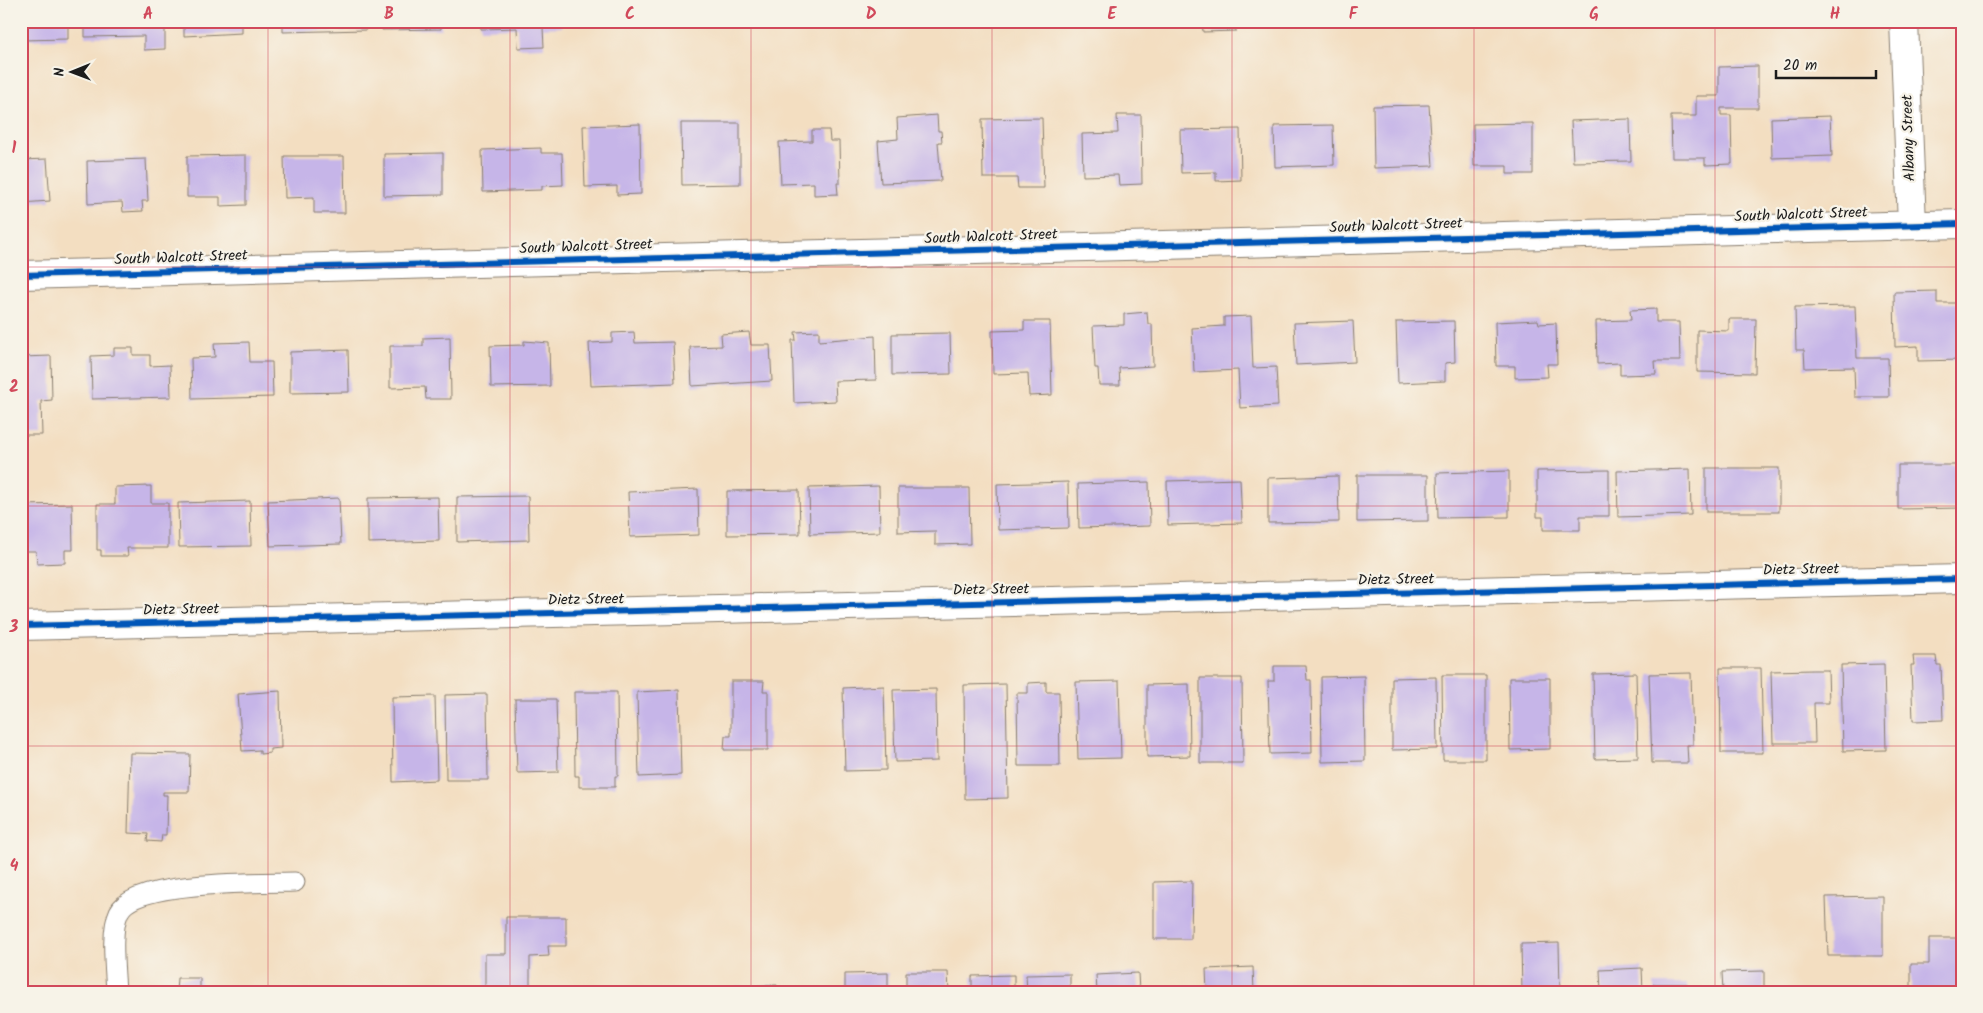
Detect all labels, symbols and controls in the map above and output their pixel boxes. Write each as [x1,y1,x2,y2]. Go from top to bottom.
text: A [143,2,153,27]
text: B [384,2,394,27]
text: C [625,2,635,27]
text: D [866,2,877,27]
text: E [1108,2,1118,27]
text: F [1349,2,1359,27]
text: G [1589,2,1599,27]
text: H [1830,2,1840,27]
north arrow [48,48,98,98]
scale bar [1776,48,1876,80]
text: 20 m [1783,54,1817,78]
text: N [49,67,71,77]
street label: Albany Street [1895,94,1923,182]
text: 1 [12,136,17,161]
street label: South Walcott Street [1734,201,1868,229]
street label: South Walcott Street [1329,212,1463,240]
street label: South Walcott Street [924,223,1058,251]
street label: South Walcott Street [519,233,653,261]
street label: South Walcott Street [114,244,248,272]
text: 2 [9,375,19,400]
street label: Dietz Street [1763,557,1840,583]
street label: Dietz Street [1358,567,1435,593]
street label: Dietz Street [953,577,1030,603]
street label: Dietz Street [548,587,625,613]
street label: Dietz Street [143,597,220,623]
text: 3 [9,615,19,640]
text: 4 [10,854,19,879]

